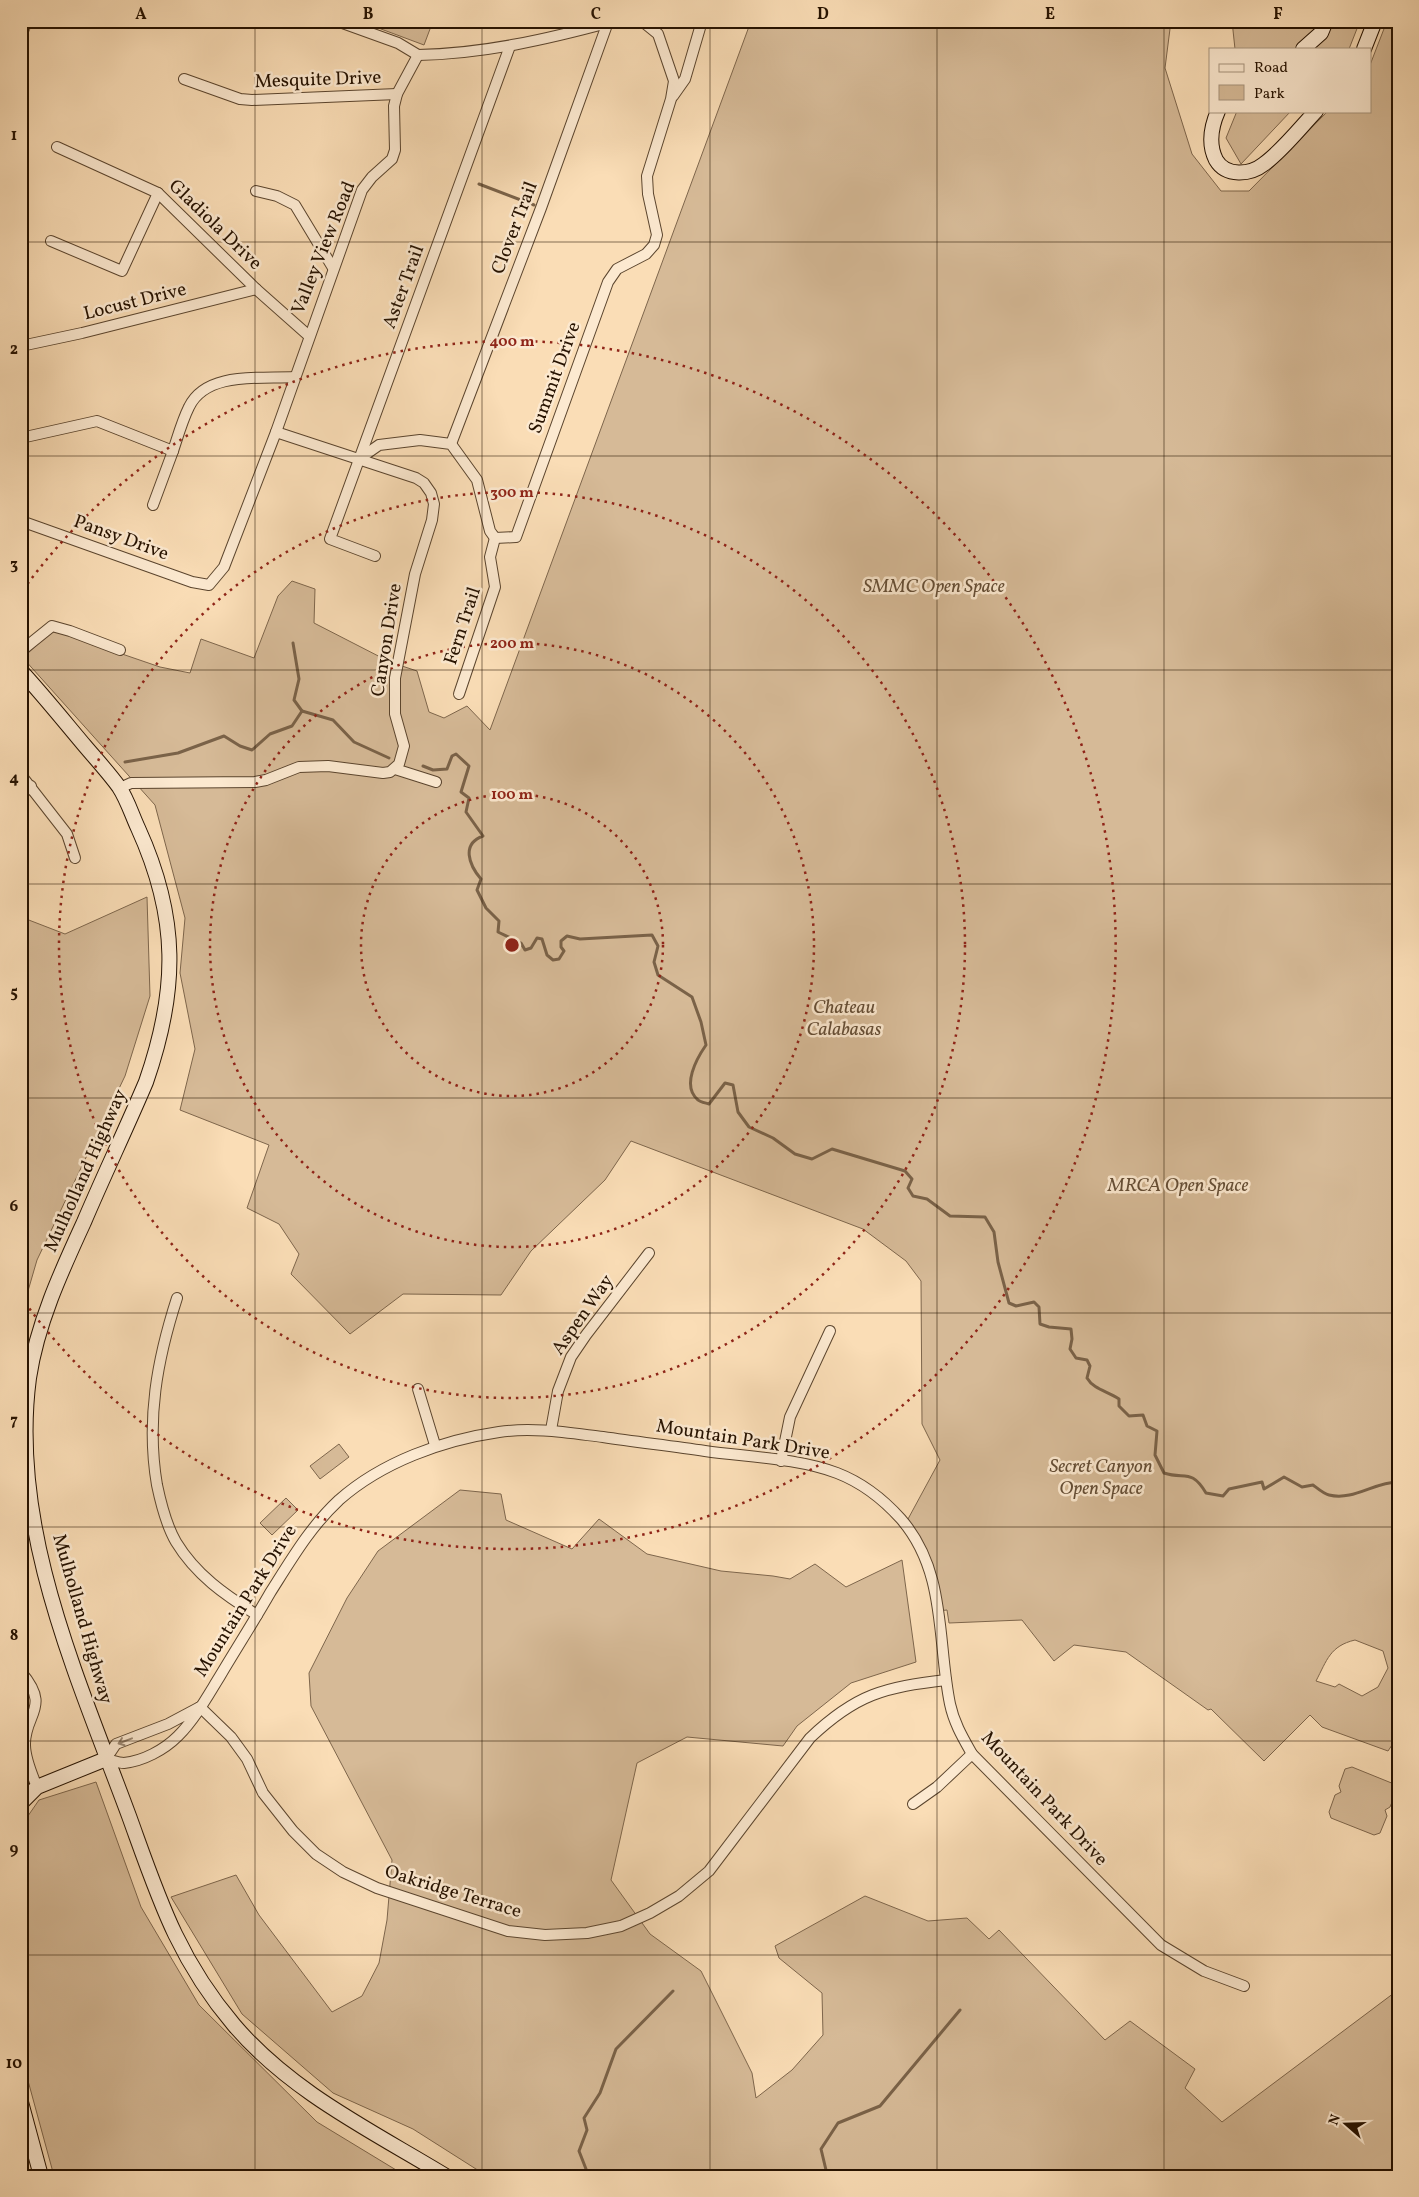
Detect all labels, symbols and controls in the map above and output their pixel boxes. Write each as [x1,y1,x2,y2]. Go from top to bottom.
text: A [135,4,147,26]
text: B [363,4,374,26]
text: C [591,4,601,26]
text: D [817,4,829,26]
text: E [1045,4,1055,26]
text: F [1273,4,1283,26]
legend [1209,48,1372,112]
text: Road [1254,58,1288,79]
street label: Mesquite Drive [254,65,382,95]
text: Park [1254,84,1285,105]
text: 1 [11,125,17,147]
street label: Gladiola Drive [163,174,267,276]
street label: Valley View Road [285,178,363,318]
street label: Clover Trail [485,178,545,278]
street label: Aster Trail [377,241,431,332]
street label: Locust Drive [81,277,189,327]
street label: Summit Drive [523,318,587,438]
text: 400 m [490,332,535,353]
text: 2 [10,339,18,361]
text: 300 m [490,483,534,504]
street label: Pansy Drive [70,509,172,567]
text: 3 [10,554,18,576]
park label: SMMC Open Space [863,574,1005,600]
street label: Canyon Drive [365,582,409,698]
street label: Fern Trail [438,583,488,668]
text: 200 m [490,634,534,655]
text: 4 [9,768,19,790]
text: 100 m [491,785,534,806]
centre of rings [503,936,521,954]
text: 5 [10,982,18,1004]
park label: Chateau Calabasas [807,995,881,1043]
street label: Mulholland Highway [38,1085,134,1257]
park label: MRCA Open Space [1107,1173,1248,1199]
text: 6 [10,1196,19,1218]
street label: Aspen Way [546,1270,620,1360]
text: 7 [10,1410,18,1432]
street label: Mountain Park Drive [654,1413,832,1467]
park label: Secret Canyon Open Space [1049,1454,1153,1502]
street label: Mountain Park Drive [188,1520,304,1682]
street label: Mulholland Highway [45,1531,119,1707]
text: 8 [10,1625,18,1647]
street label: Mountain Park Drive [975,1726,1113,1872]
one-way arrow [118,1737,134,1746]
text: 9 [10,1839,19,1861]
street label: Oakridge Terrace [381,1859,525,1925]
text: 10 [6,2053,22,2075]
north arrow [1322,2100,1372,2150]
text: N [1325,2112,1346,2128]

